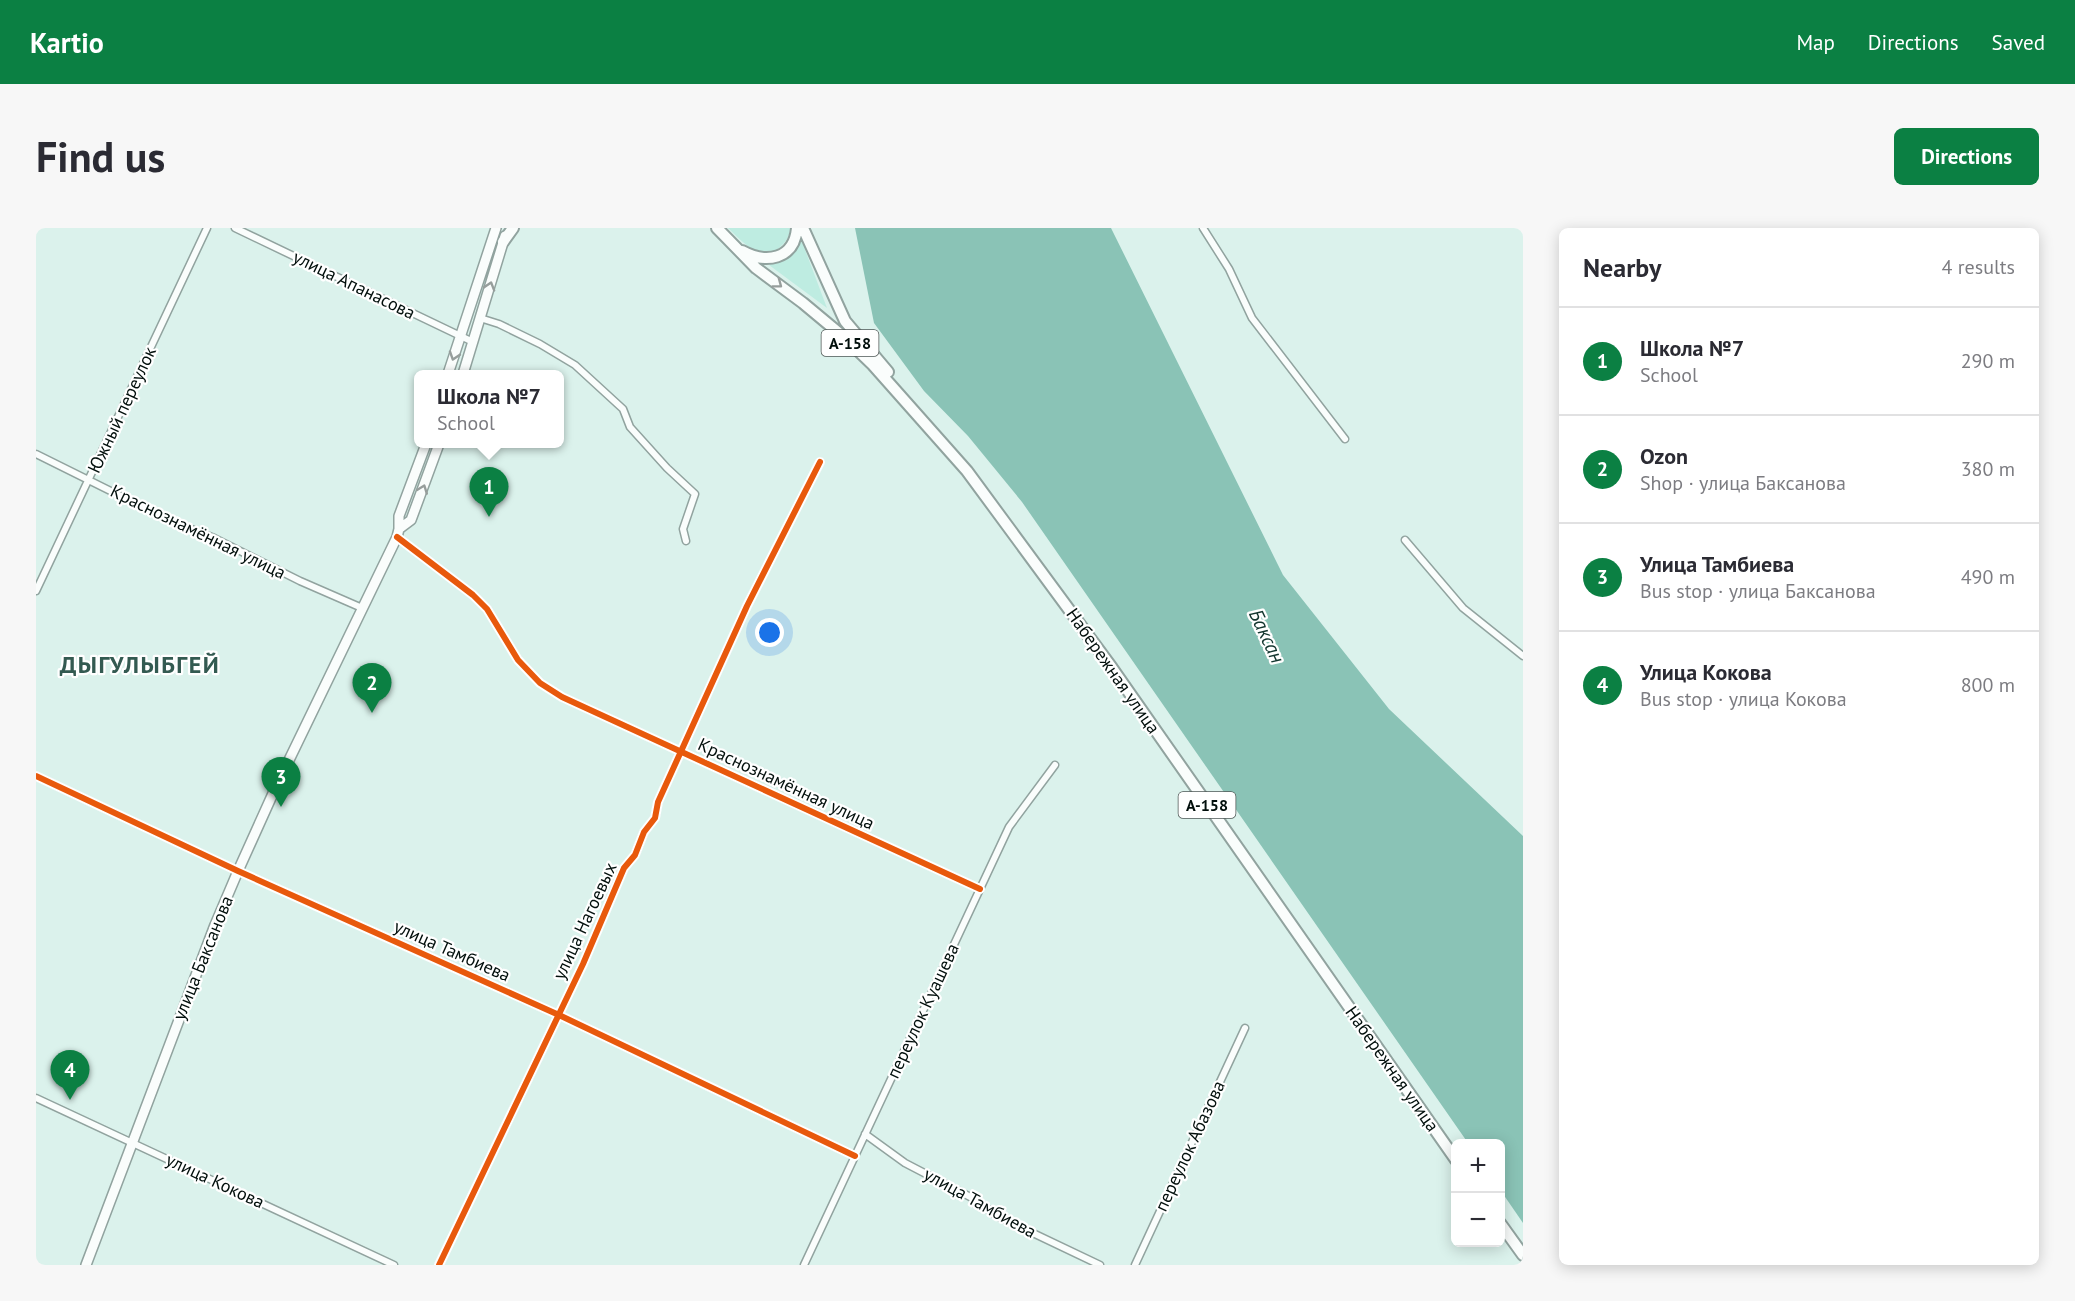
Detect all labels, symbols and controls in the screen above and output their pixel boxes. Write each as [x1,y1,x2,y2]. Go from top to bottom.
text: Kartio [30,24,104,61]
text: Map [1796,29,1835,56]
text: Directions [1868,29,1959,56]
text: Saved [1992,29,2045,56]
button: Directions [1894,128,2039,185]
text: Find us [36,129,165,184]
street label: улица Апанасова [289,245,419,324]
text: Nearby [1583,251,1661,284]
text: 4 results [1942,254,2015,280]
one-way arrow [771,277,782,288]
one-way arrow [483,281,495,292]
road number: А-158 [822,330,878,356]
text: Школа №7 [1640,334,1744,362]
street label: Южный переулок [82,343,161,477]
text: 1 [1597,348,1608,374]
text: 290 m [1961,348,2015,374]
one-way arrow [449,350,462,361]
text: School [1640,362,1698,388]
popup [414,370,564,448]
text: Школа №7 [437,382,541,410]
text: School [437,410,495,436]
text: Ozon [1640,442,1688,470]
text: 2 [1597,456,1608,482]
text: 380 m [1961,456,2015,482]
pin: 1 [470,468,508,517]
text: Shop · улица Баксанова [1640,470,1846,496]
street label: Краснознамённая улица [107,479,290,584]
one-way arrow [416,484,428,495]
text: Улица Тамбиева [1640,550,1794,578]
text: 3 [1597,564,1608,590]
text: 490 m [1961,564,2015,590]
text: Bus stop · улица Баксанова [1640,578,1876,604]
street label: Набережная улица [1061,603,1165,738]
water label: Баксан [1243,605,1291,668]
your location [755,618,784,647]
district label: ДЫГУЛЫБГЕЙ [60,649,220,680]
text: Улица Кокова [1640,658,1772,686]
pin: 2 [352,664,392,713]
text: 4 [1597,672,1608,698]
text: 800 m [1961,672,2015,698]
text: Bus stop · улица Кокова [1640,686,1847,712]
street label: Краснознамённая улица [694,733,878,835]
pin: 3 [262,758,300,807]
road number: А-158 [1178,792,1236,818]
street label: улица Нагоевых [547,858,622,983]
street label: улица Баксанова [167,892,238,1023]
street label: улица Тамбиева [390,915,514,986]
street label: переулок Куашева [881,940,964,1082]
street label: Набережная улица [1340,1001,1444,1136]
pin: 4 [51,1050,90,1100]
street label: переулок Абазова [1149,1077,1230,1215]
map controls [1451,1139,1505,1247]
button: + [1451,1139,1505,1193]
street label: улица Кокова [162,1148,268,1213]
street label: улица Тамбиева [920,1162,1041,1243]
button: − [1451,1193,1505,1247]

